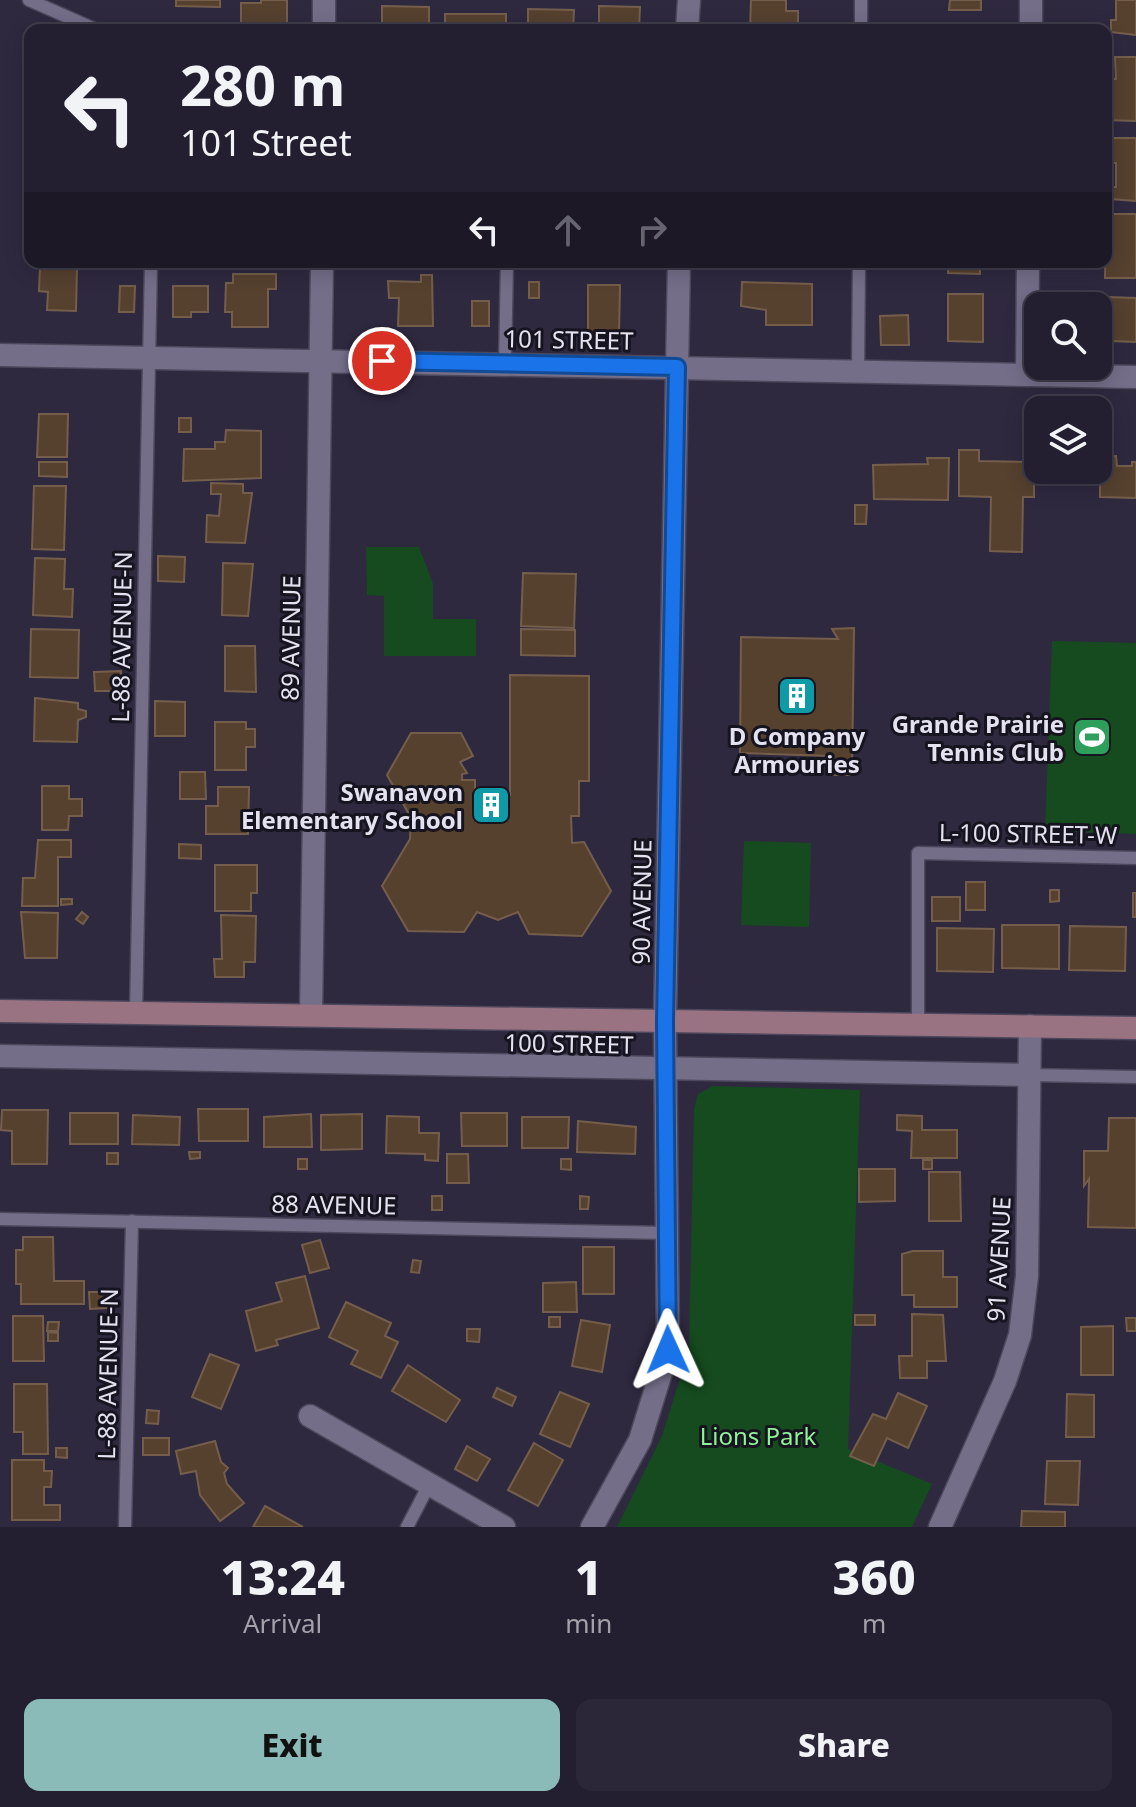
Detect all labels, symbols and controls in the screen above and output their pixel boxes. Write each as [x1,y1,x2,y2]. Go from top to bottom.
text: 280 m [180,46,345,122]
icon: left [48,56,152,160]
text: 101 Street [180,118,352,167]
icon: left [462,208,506,252]
icon: ahead [546,208,590,252]
icon: right [630,208,674,252]
map controls [1024,292,1112,484]
button: search [1024,292,1112,380]
street label: 101 STREET [504,321,634,357]
pin [348,327,416,395]
icon: arrive [360,339,404,383]
button: layers [1024,396,1112,484]
street label: L-88 AVENUE-N [103,551,139,723]
street label: 89 AVENUE [272,575,308,701]
building icon: D Company Armouries [776,675,818,717]
place label: Grande Prairie Tennis Club [892,707,1064,768]
sports icon: Grande Prairie Tennis Club [1071,716,1113,758]
place label: D Company Armouries [729,719,866,780]
place label: Swanavon Elementary School [241,775,463,836]
building icon: Swanavon Elementary School [470,784,512,826]
street label: L-100 STREET-W [939,815,1118,851]
street label: 90 AVENUE [623,839,659,965]
street label: 100 STREET [504,1025,634,1061]
street label: 88 AVENUE [271,1186,397,1222]
street label: 91 AVENUE [978,1196,1018,1322]
street label: L-88 AVENUE-N [89,1288,125,1460]
position arrow [626,1308,710,1392]
park label: Lions Park [700,1419,816,1452]
text: 13:24 [220,1544,345,1609]
text: 1 [575,1544,603,1609]
text: 360 [833,1544,916,1609]
text: Arrival [243,1605,322,1641]
text: min [565,1605,612,1641]
text: m [862,1605,886,1641]
button: Exit [24,1699,560,1791]
button: Share [576,1699,1112,1791]

